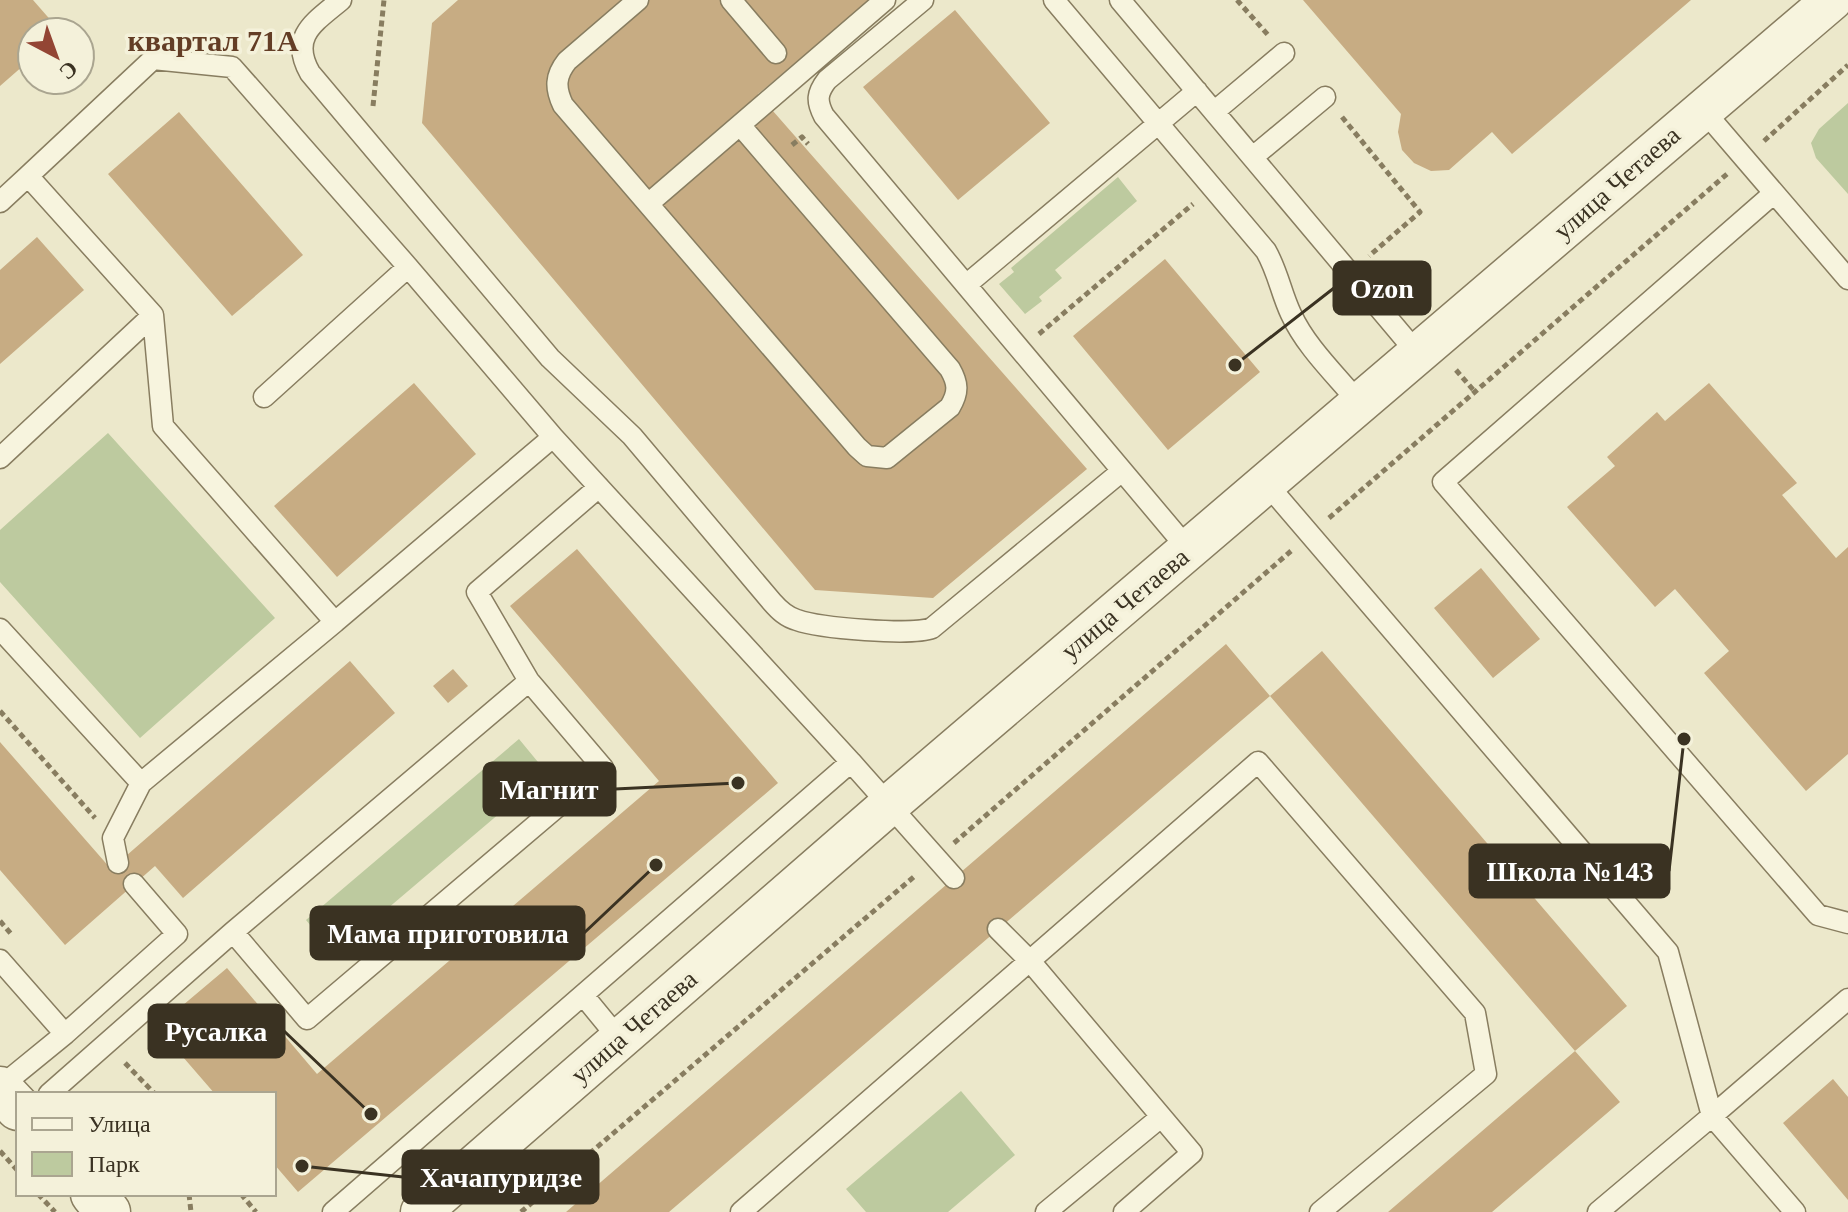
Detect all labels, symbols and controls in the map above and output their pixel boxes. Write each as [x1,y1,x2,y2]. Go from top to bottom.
north arrow [16,16,96,96]
district label: квартал 71А [127,24,299,57]
text: С [55,56,83,85]
street label: улица Четаева [1548,120,1686,246]
callout: Ozon [1334,262,1430,314]
text: Ozon [1350,273,1414,304]
street label: улица Четаева [1055,542,1195,666]
callout: Магнит [484,763,615,815]
text: Магнит [499,774,599,805]
callout: Школа №143 [1470,845,1669,897]
text: Школа №143 [1487,856,1654,887]
callout: Мама приготовила [311,907,584,959]
text: Мама приготовила [327,918,569,949]
street label: улица Четаева [565,964,703,1090]
callout: Русалка [149,1005,284,1057]
text: Русалка [165,1016,267,1047]
legend [16,1092,276,1196]
text: Улица [88,1111,151,1137]
text: Парк [88,1151,140,1177]
callout: Хачапуридзе [403,1151,598,1203]
text: Хачапуридзе [420,1162,582,1193]

